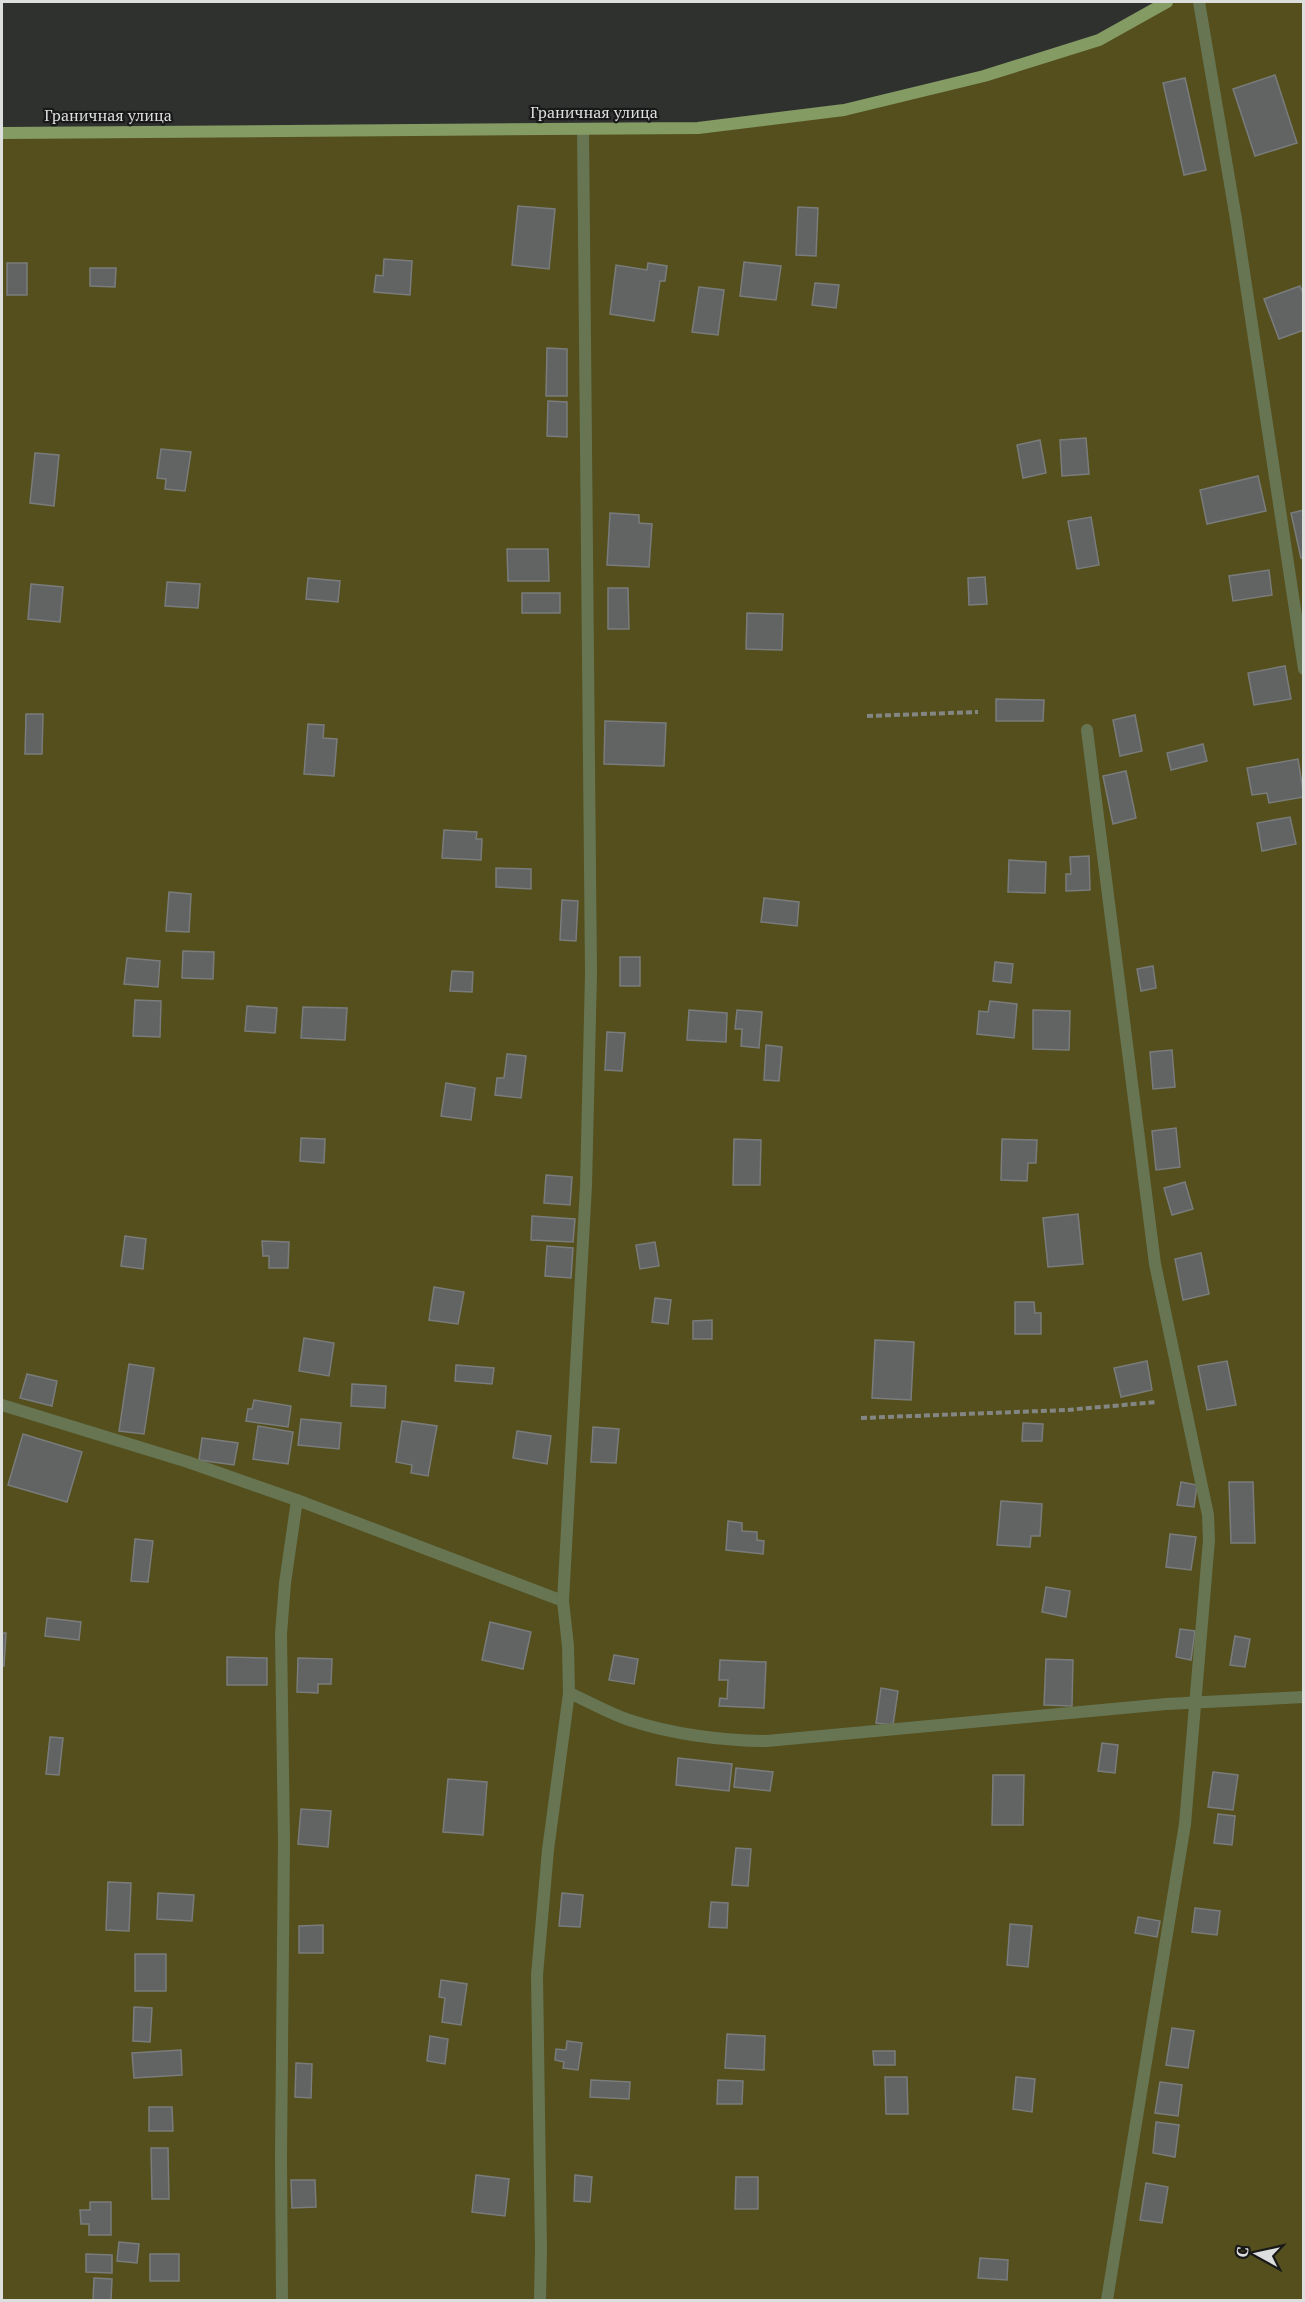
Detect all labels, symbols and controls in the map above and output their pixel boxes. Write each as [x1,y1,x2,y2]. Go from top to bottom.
street label: Граничная улица [530,101,658,123]
street label: Граничная улица [44,104,172,126]
north arrow [1227,2224,1287,2284]
text: С [1231,2245,1254,2259]

